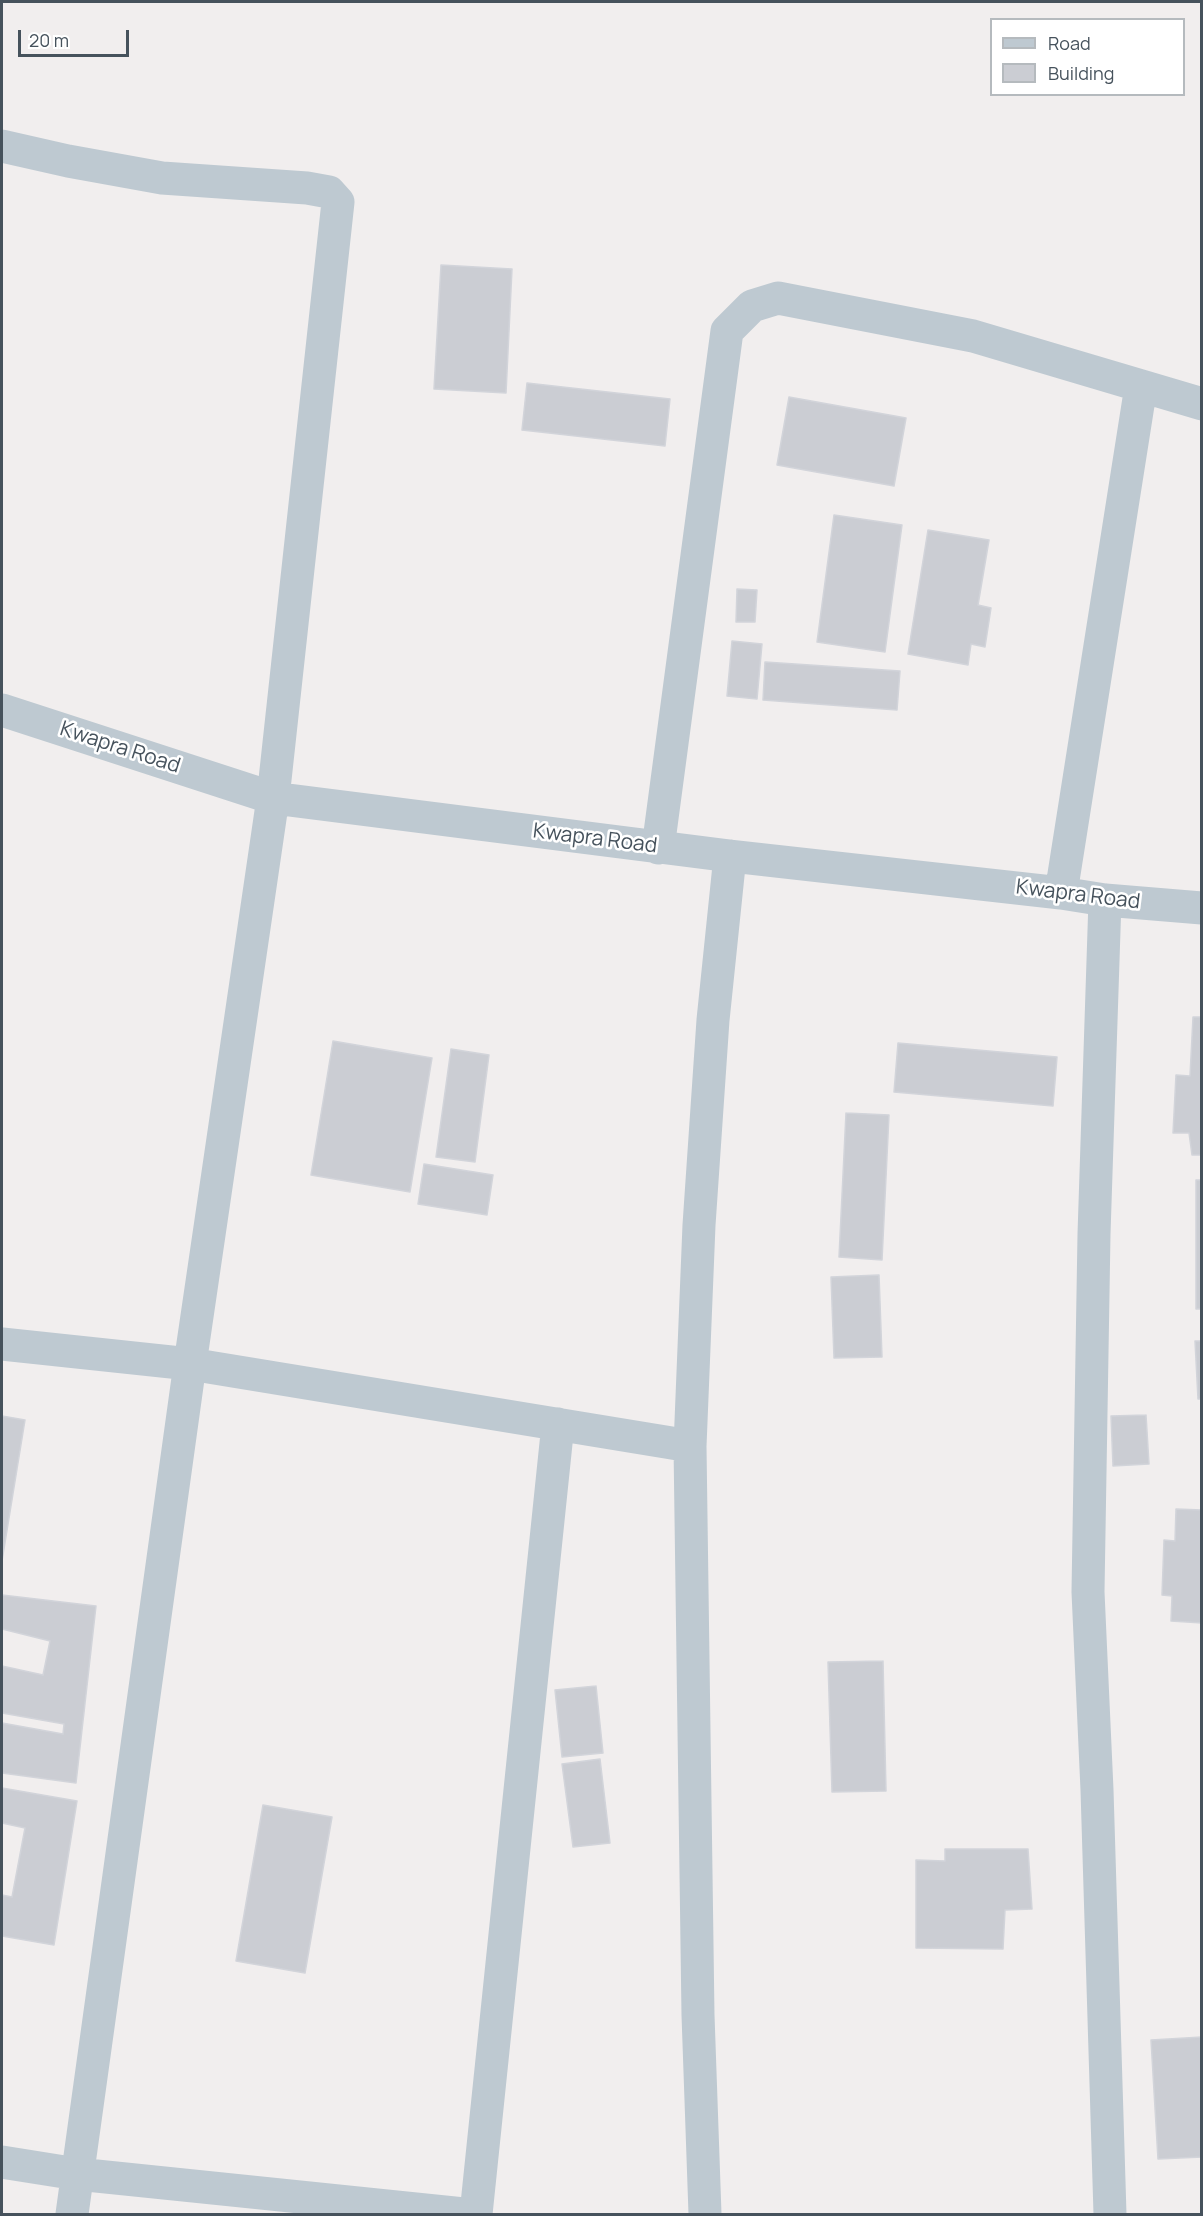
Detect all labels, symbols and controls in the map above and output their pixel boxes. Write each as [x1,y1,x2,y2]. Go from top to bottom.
scale bar [21,18,132,56]
legend [990,18,1185,96]
text: 20 m [29,28,69,52]
text: Road [1048,31,1091,55]
text: Building [1048,61,1114,85]
street label: Kwapra Road [57,717,183,779]
street label: Kwapra Road [532,819,658,859]
street label: Kwapra Road [1015,875,1141,915]

